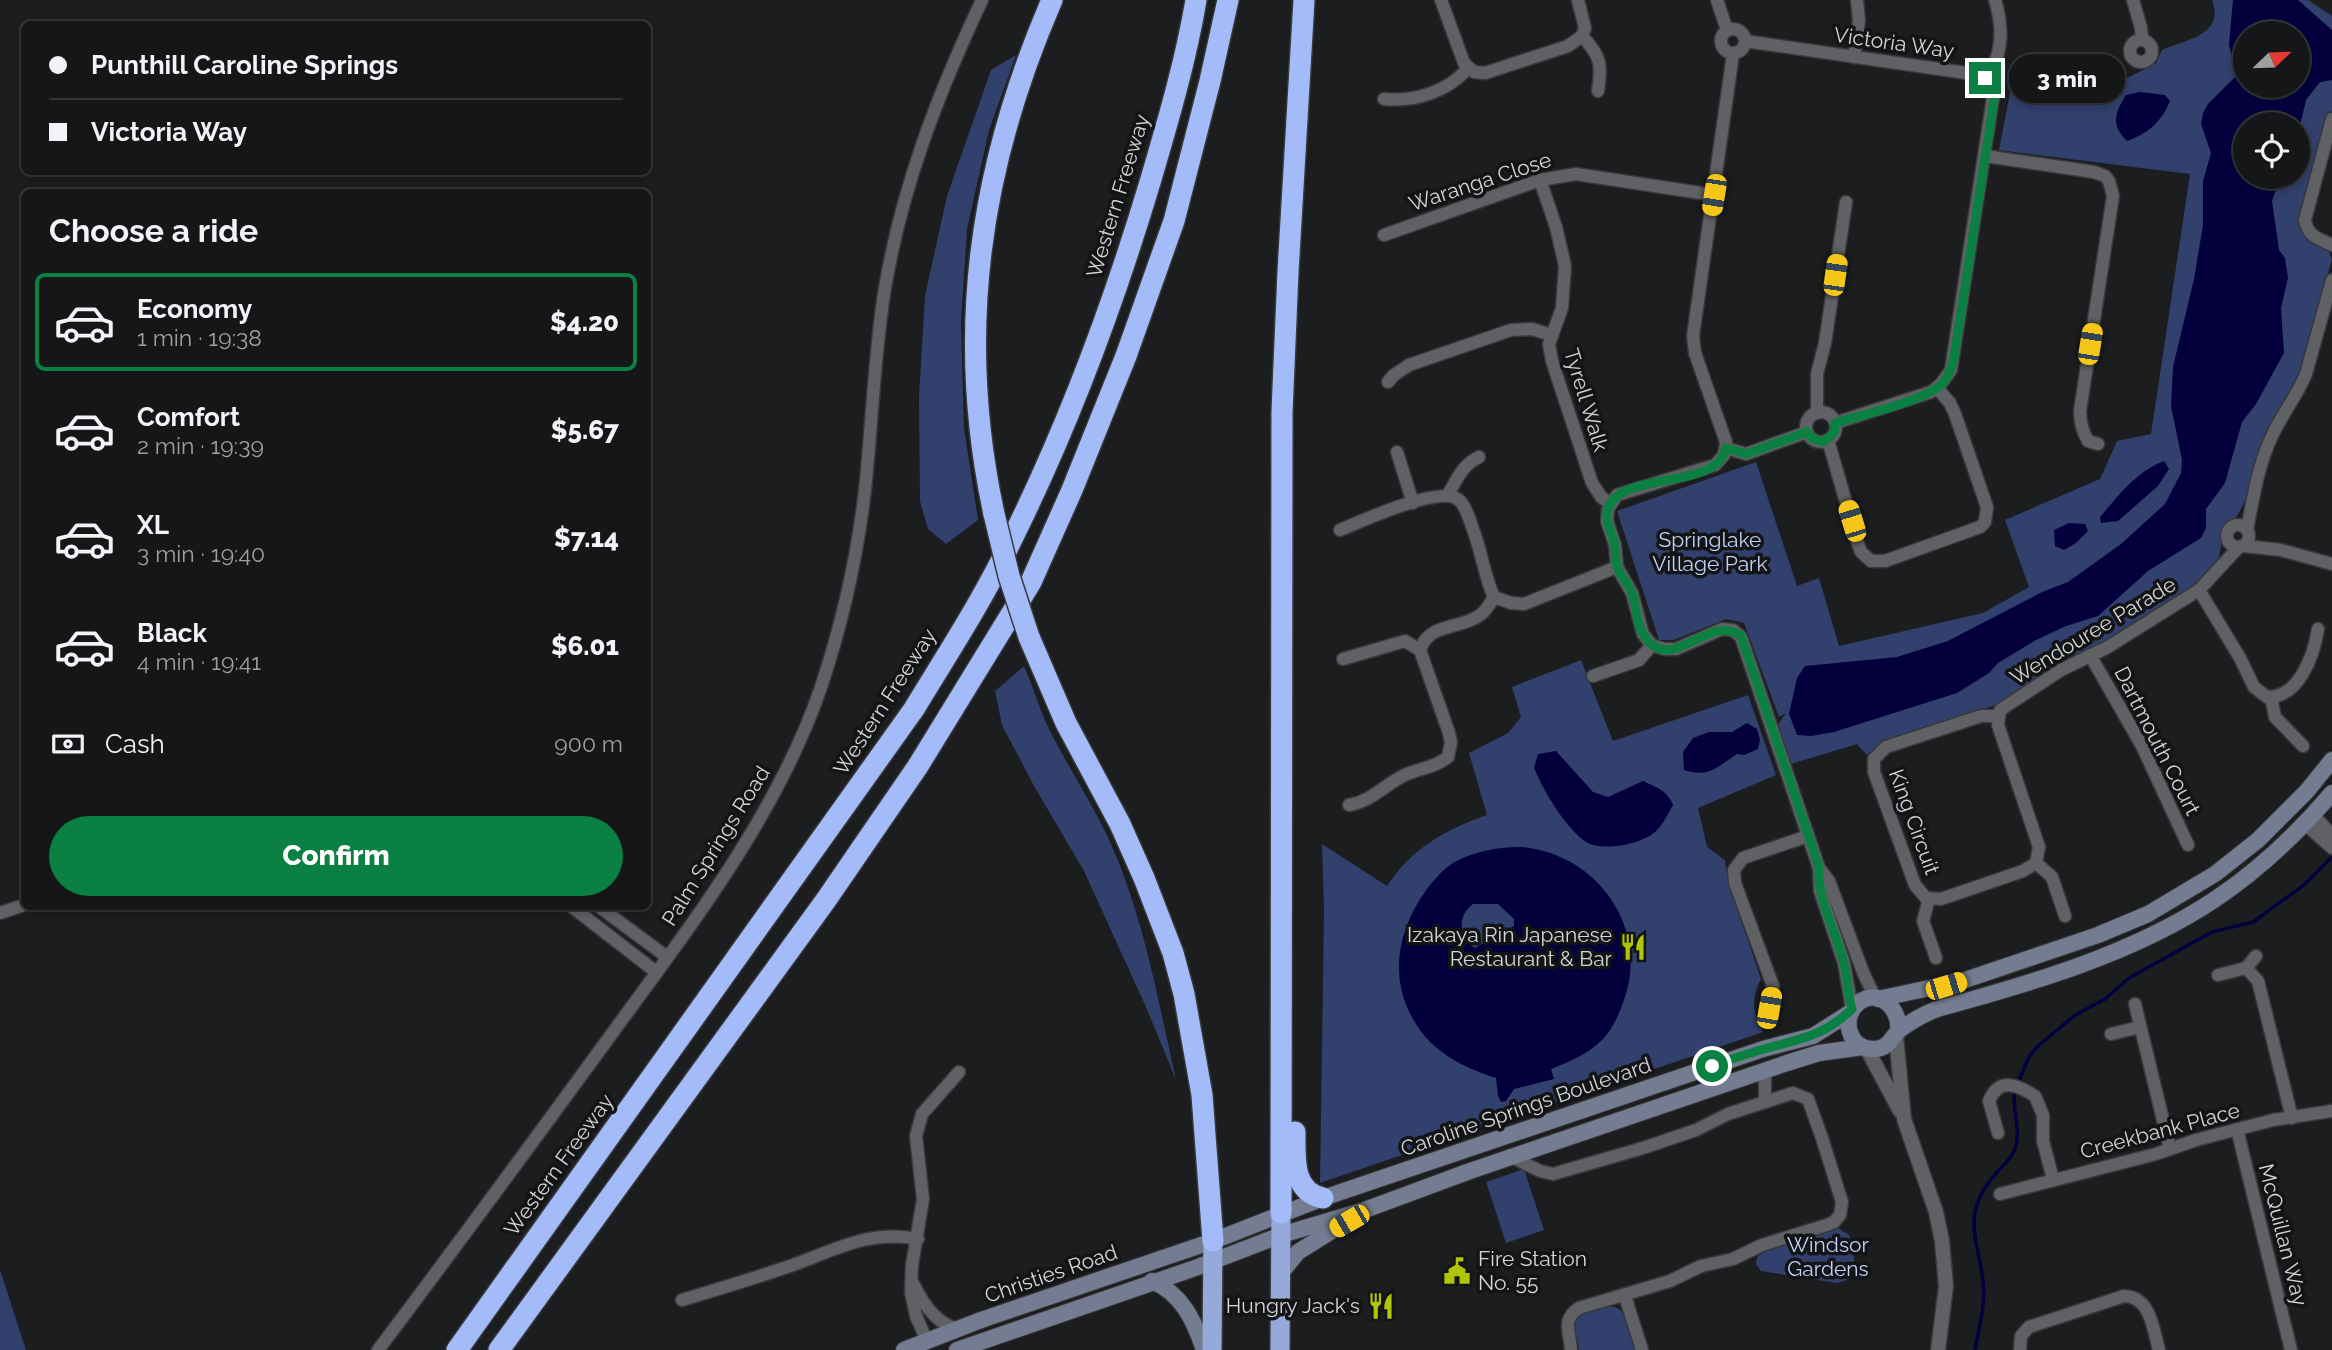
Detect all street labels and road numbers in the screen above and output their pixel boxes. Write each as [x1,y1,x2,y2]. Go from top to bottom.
street label: Victoria Way [1832,22,1956,63]
street label: Western Freeway [1081,111,1154,281]
street label: Waranga Close [1406,147,1554,216]
street label: Tyrell Walk [1559,345,1614,454]
street label: Wendouree Parade [2005,571,2180,690]
street label: Western Freeway [828,624,941,780]
street label: Dartmouth Court [2109,662,2206,819]
street label: Palm Springs Road [656,761,775,930]
street label: King Circuit [1884,766,1945,878]
street label: Caroline Springs Boulevard [1397,1052,1654,1161]
street label: Western Freeway [499,1089,619,1241]
street label: Creekbank Place [2077,1097,2242,1164]
street label: McQuillan Way [2254,1161,2313,1309]
street label: Christies Road [981,1239,1120,1308]

